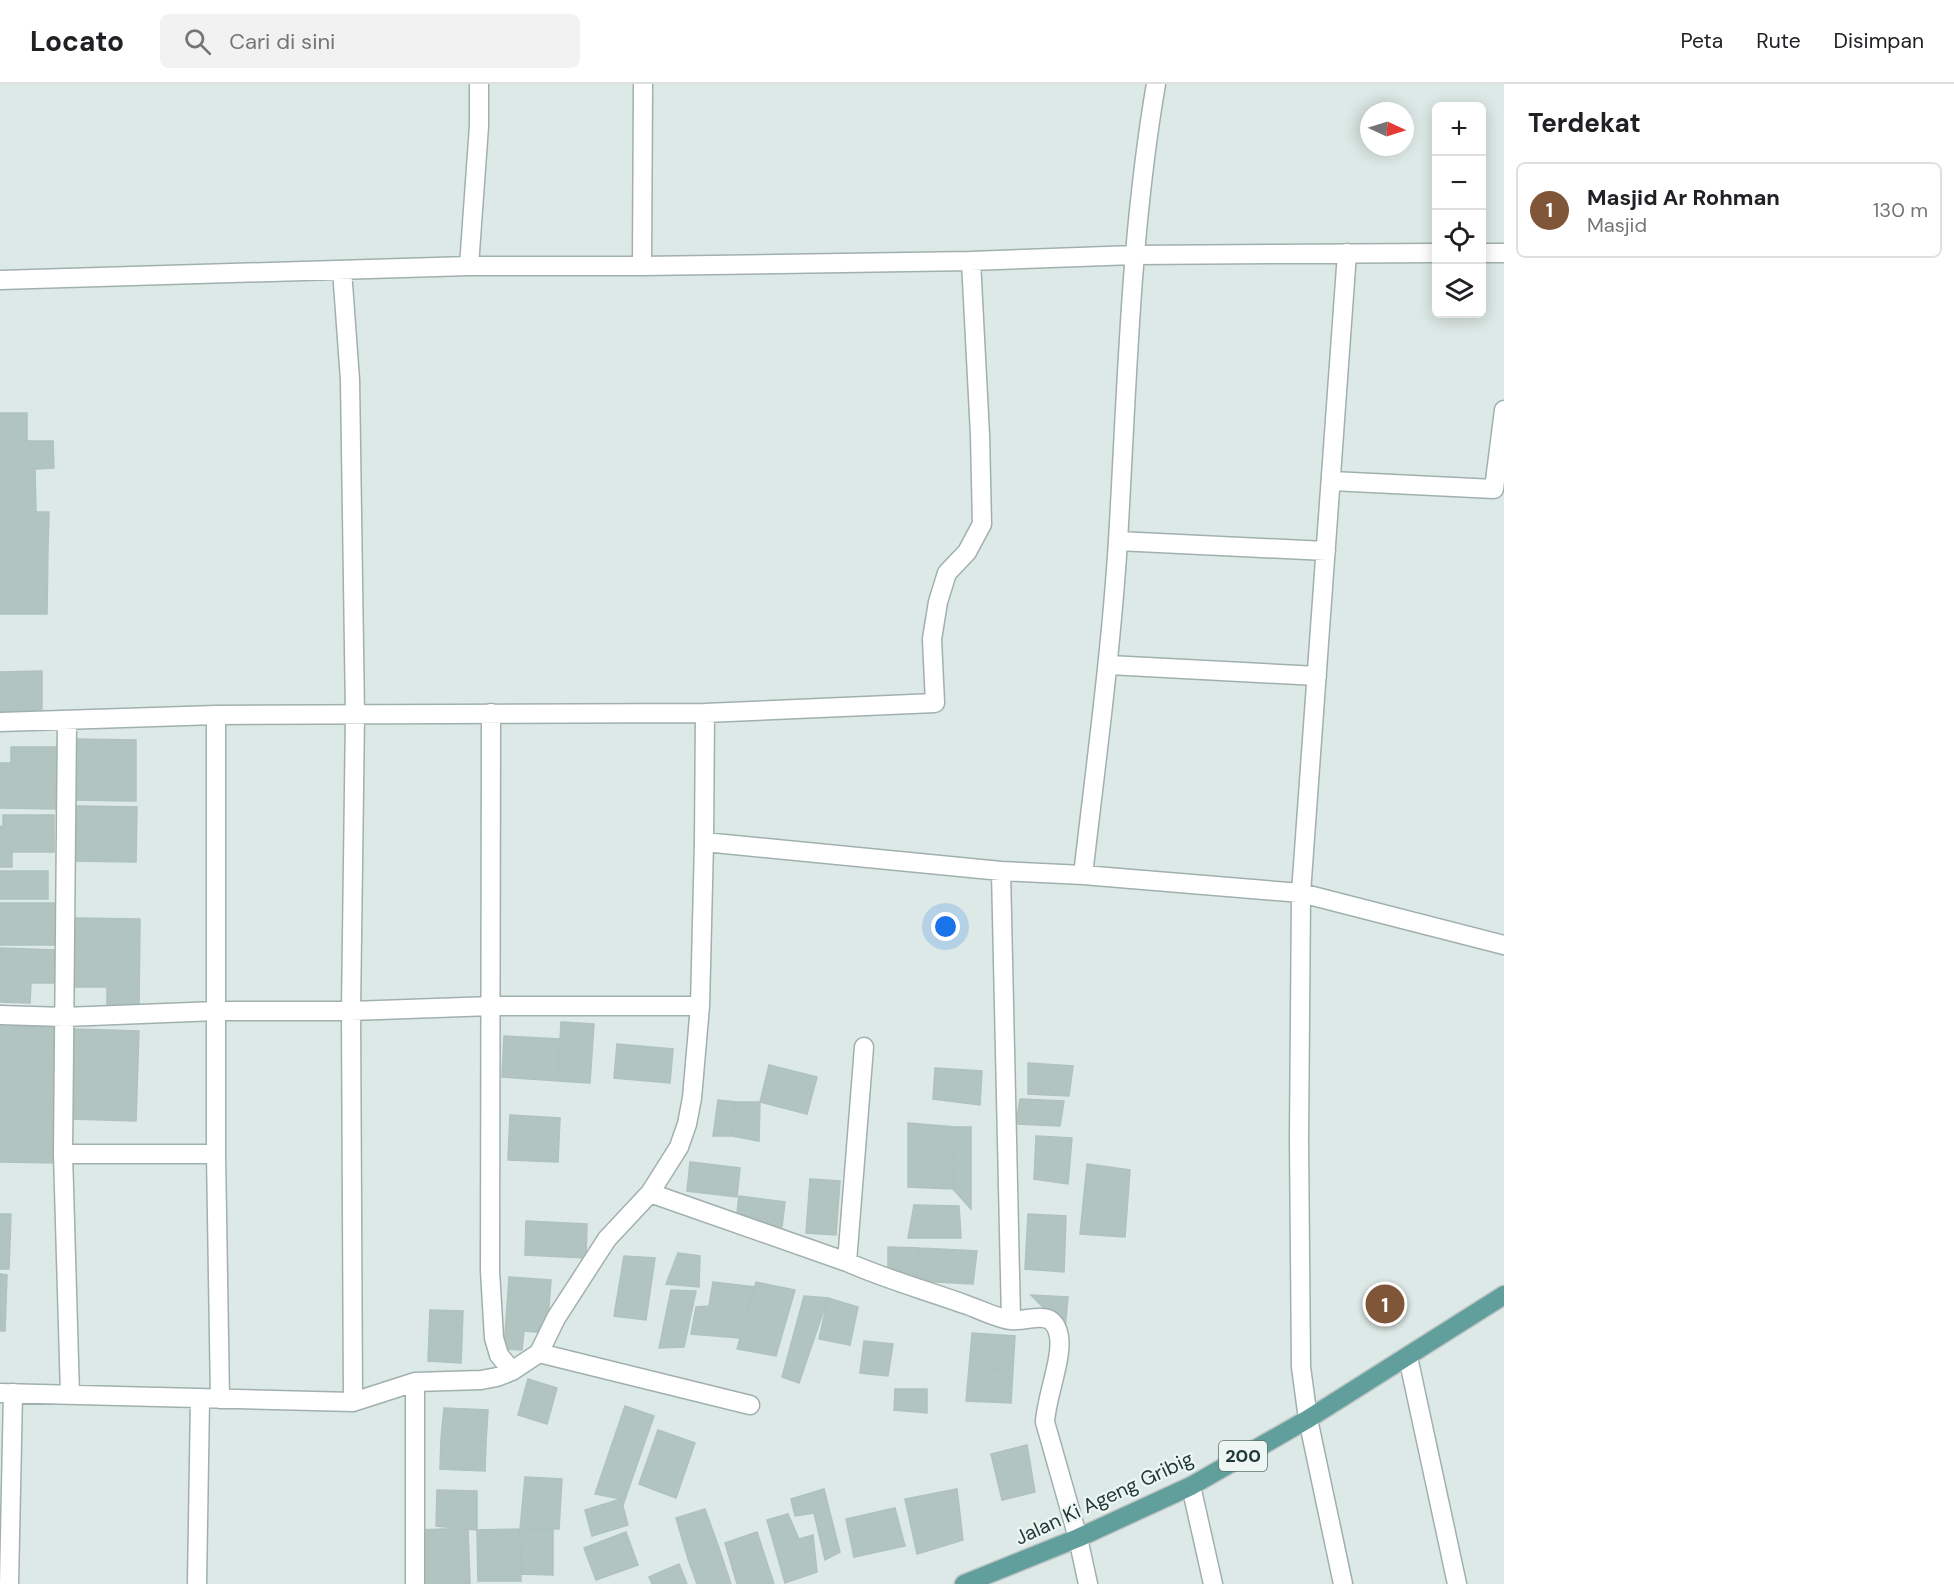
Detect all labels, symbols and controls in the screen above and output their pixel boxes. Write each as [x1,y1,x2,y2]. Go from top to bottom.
search box [160,14,580,68]
text: Locato [30,23,124,60]
icon: search [181,25,214,58]
text: Cari di sini [229,27,335,56]
text: Peta [1680,27,1723,55]
text: Rute [1756,27,1801,55]
text: Disimpan [1834,27,1924,55]
north arrow [1360,102,1414,156]
map controls [1432,102,1486,318]
button: + [1432,102,1486,156]
text: Terdekat [1528,106,1641,140]
button: − [1432,156,1486,210]
text: Masjid Ar Rohman [1587,183,1780,212]
text: 1 [1546,197,1553,223]
text: 130 m [1873,197,1928,223]
button: locate [1432,210,1486,264]
text: Masjid [1587,212,1647,238]
button: layers [1432,264,1486,318]
your location [931,912,960,941]
pin: 1 [1366,1282,1404,1326]
road number: 200 [1219,1441,1267,1471]
street label: Jalan Ki Ageng Gribig [1011,1445,1197,1551]

